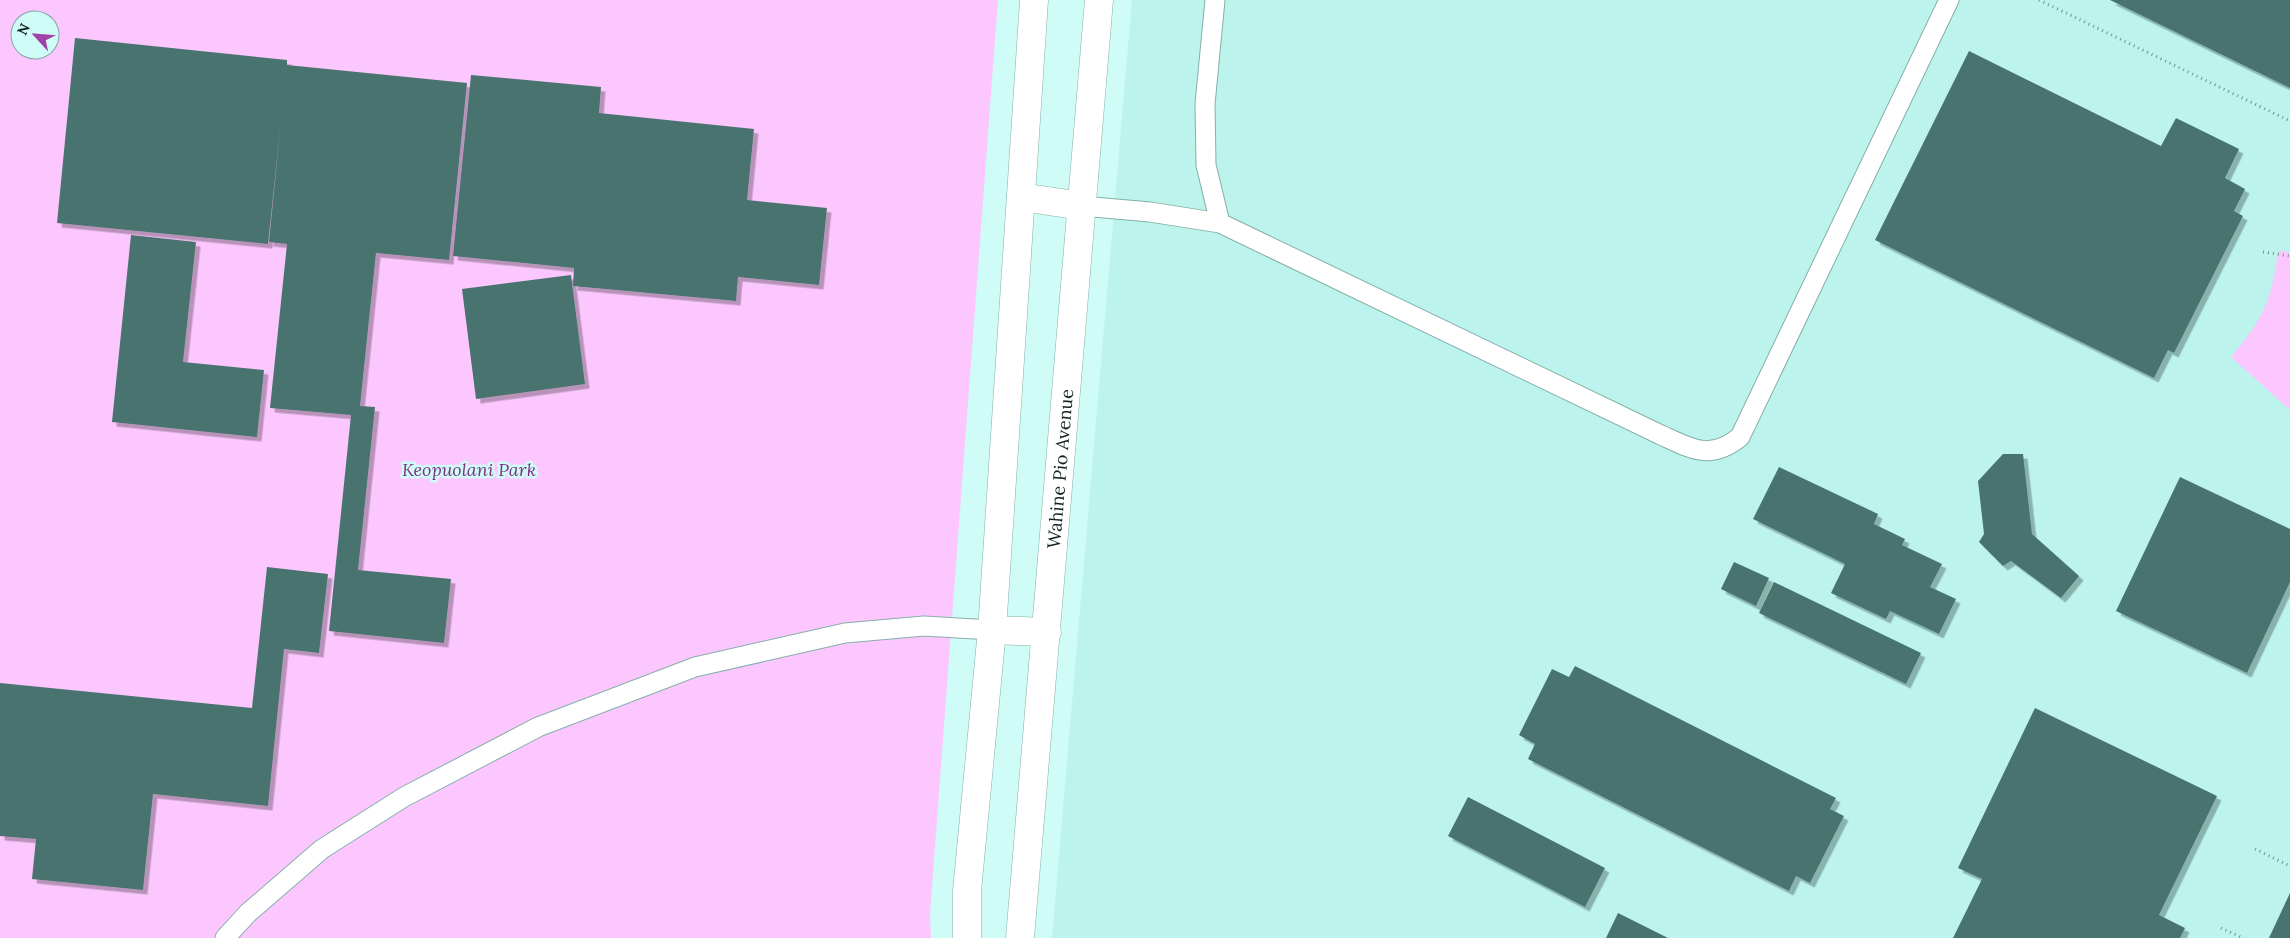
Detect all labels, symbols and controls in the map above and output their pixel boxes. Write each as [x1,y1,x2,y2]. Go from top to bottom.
north arrow [10,10,60,60]
text: N [13,20,34,38]
street label: Wahine Pio Avenue [1041,388,1078,549]
park label: Keopuolani Park [402,458,536,481]

